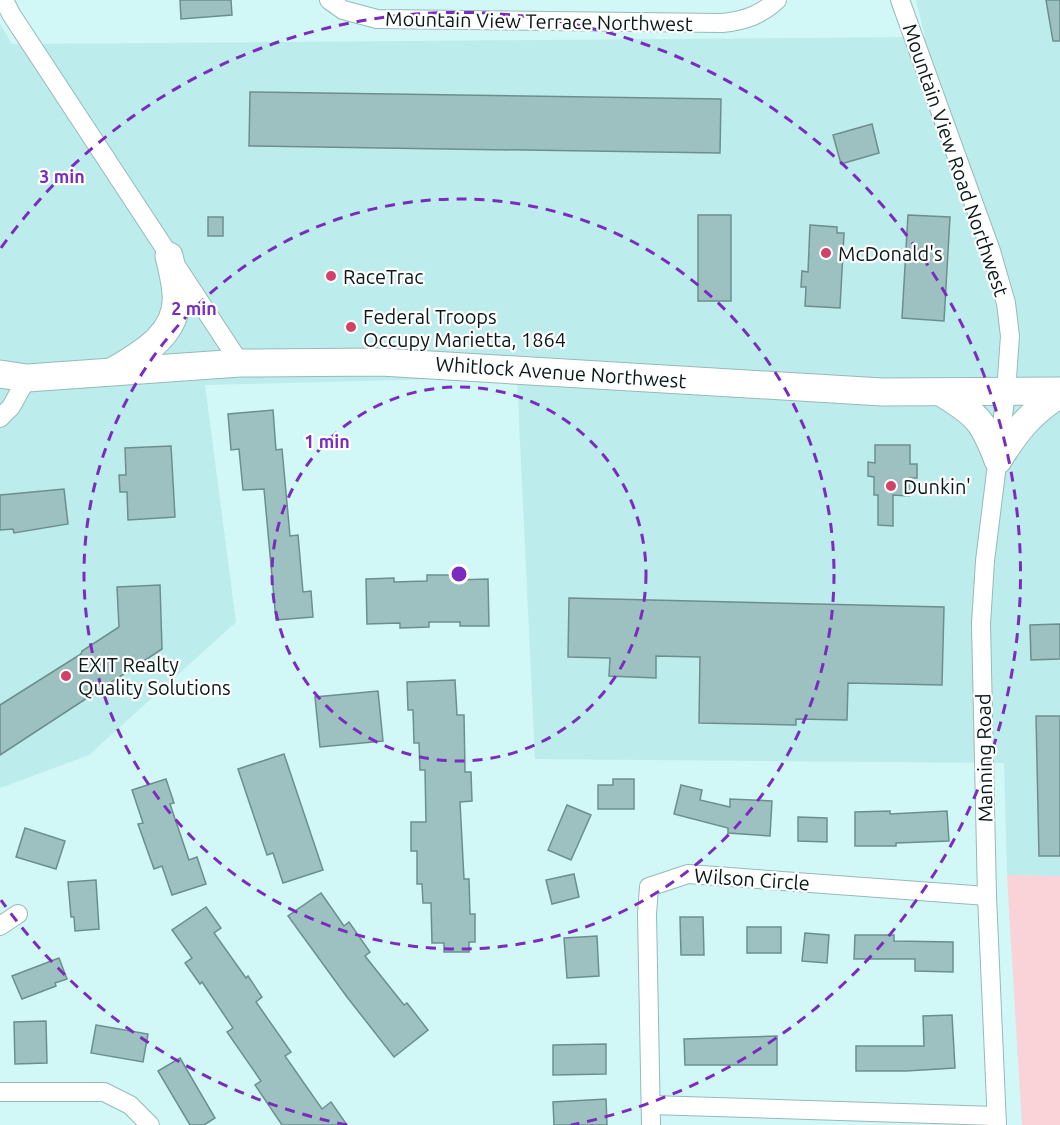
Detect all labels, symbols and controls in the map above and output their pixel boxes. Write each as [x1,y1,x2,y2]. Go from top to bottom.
street label: Mountain View Terrace Northwest [385,7,693,35]
street label: Mountain View Road Northwest [898,21,1014,299]
text: 3 min [39,166,85,186]
place label: McDonald's [838,242,943,265]
marker: McDonald's [819,246,833,260]
place label: RaceTrac [343,265,424,288]
marker: RaceTrac [324,269,338,283]
text: 2 min [171,298,217,318]
place label: Federal Troops Occupy Marietta, 1864 [363,305,566,351]
marker: Federal Troops Occupy Marietta, 1864 [344,320,358,334]
street label: Whitlock Avenue Northwest [435,352,687,392]
text: 1 min [304,431,350,451]
place label: Dunkin' [903,475,971,498]
marker: Dunkin' [884,479,898,493]
centre of rings [449,564,469,584]
place label: EXIT Realty Quality Solutions [78,653,231,699]
marker: EXIT Realty Quality Solutions [59,669,73,683]
street label: Manning Road [971,693,997,823]
street label: Wilson Circle [694,863,810,895]

